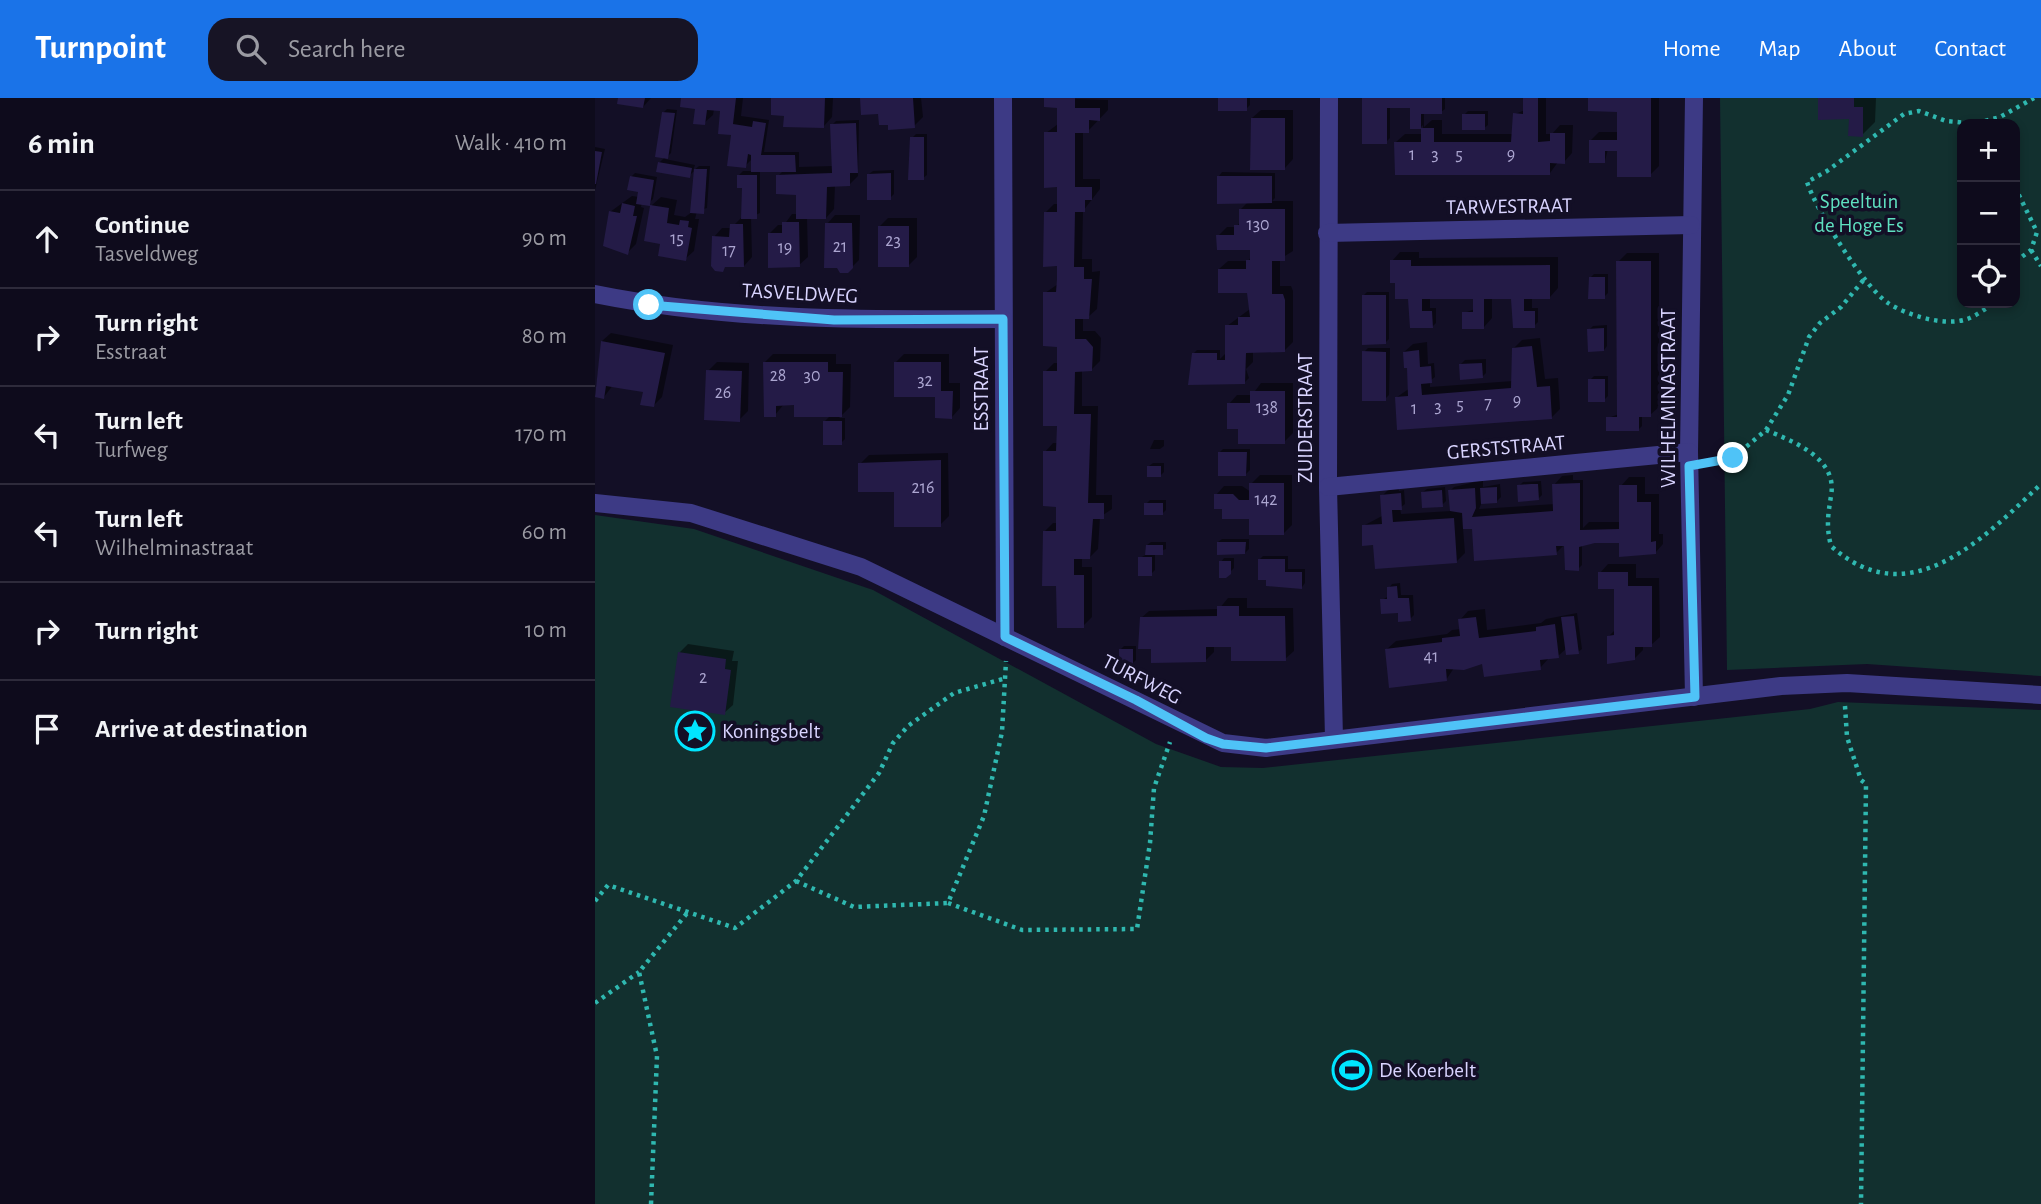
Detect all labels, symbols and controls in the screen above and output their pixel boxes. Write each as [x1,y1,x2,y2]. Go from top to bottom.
search box [208,18,698,81]
icon: search [232,30,270,68]
text: Turnpoint [35,32,166,65]
text: Search here [288,36,406,62]
text: Home [1663,37,1721,61]
text: Map [1759,37,1801,61]
text: About [1839,37,1896,61]
text: Contact [1934,37,2006,61]
map controls [1957,119,2020,308]
button: + [1957,119,2020,182]
text: 6 min [28,129,95,159]
text: Walk · 410 m [455,132,567,155]
house number: 1 [1409,146,1415,164]
house number: 3 [1431,146,1439,164]
house number: 5 [1455,146,1463,164]
house number: 9 [1507,146,1515,164]
button: − [1957,182,2020,245]
park label: Speeltuin de Hoge Es [1814,191,1904,236]
street label: TARWESTRAAT [1446,195,1572,218]
text: Continue [95,212,190,238]
house number: 130 [1246,216,1270,234]
icon: ahead [28,220,66,258]
text: 90 m [522,227,567,250]
house number: 15 [670,230,684,248]
house number: 23 [885,232,901,250]
house number: 21 [833,238,847,256]
house number: 19 [778,239,792,257]
house number: 17 [722,242,736,260]
text: Tasveldweg [95,243,198,266]
button: locate [1957,245,2020,308]
street label: TASVELDWEG [741,280,859,307]
route start [633,289,664,320]
street label: WILHELMINASTRAAT [1658,308,1679,488]
text: Turn right [95,310,198,336]
icon: right [28,318,66,356]
text: 80 m [522,325,567,348]
text: Esstraat [95,341,166,364]
street label: ESSTRAAT [971,347,992,431]
street label: ZUIDERSTRAAT [1295,353,1316,483]
house number: 28 [770,367,786,385]
house number: 30 [804,367,820,385]
house number: 32 [917,372,933,390]
house number: 26 [715,384,731,402]
house number: 9 [1513,392,1521,410]
house number: 7 [1484,395,1492,413]
house number: 5 [1456,396,1464,414]
house number: 3 [1434,398,1442,416]
house number: 138 [1256,399,1278,417]
house number: 1 [1411,400,1417,418]
text: Turn left [95,408,183,434]
icon: left [28,416,66,454]
text: 170 m [515,423,567,446]
street label: GERSTSTRAAT [1446,432,1566,463]
text: Turfweg [95,439,168,462]
route end [1717,442,1748,473]
house number: 216 [912,479,934,497]
house number: 142 [1254,491,1278,509]
text: Turn left [95,506,183,532]
icon: left [28,514,66,552]
text: 60 m [522,521,567,544]
text: Wilhelminastraat [95,537,253,560]
icon: right [28,612,66,650]
text: Turn right [95,618,198,644]
text: 10 m [525,619,567,642]
house number: 41 [1424,648,1438,666]
street label: TURFWEG [1099,651,1185,708]
house number: 2 [699,669,707,687]
icon: arrive [28,710,66,748]
place icon: Koningsbelt [674,710,716,752]
text: Arrive at destination [95,716,308,742]
place label: Koningsbelt [722,721,821,742]
sports icon: De Koerbelt [1331,1049,1373,1091]
place label: De Koerbelt [1379,1060,1476,1081]

